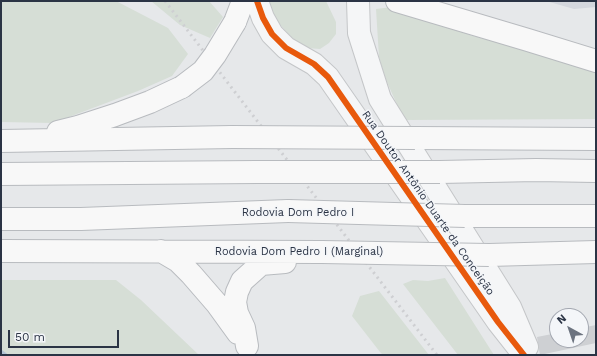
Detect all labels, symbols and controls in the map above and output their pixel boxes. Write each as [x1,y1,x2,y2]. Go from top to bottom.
street label: Rua Doutor Antônio Duarte da Conceição [359,108,497,298]
street label: Rodovia Dom Pedro I [242,206,354,220]
street label: Rodovia Dom Pedro I (Marginal) [215,245,383,259]
north arrow [549,308,589,348]
text: N [554,312,569,327]
scale bar [10,322,121,348]
text: 50 m [15,330,45,344]

